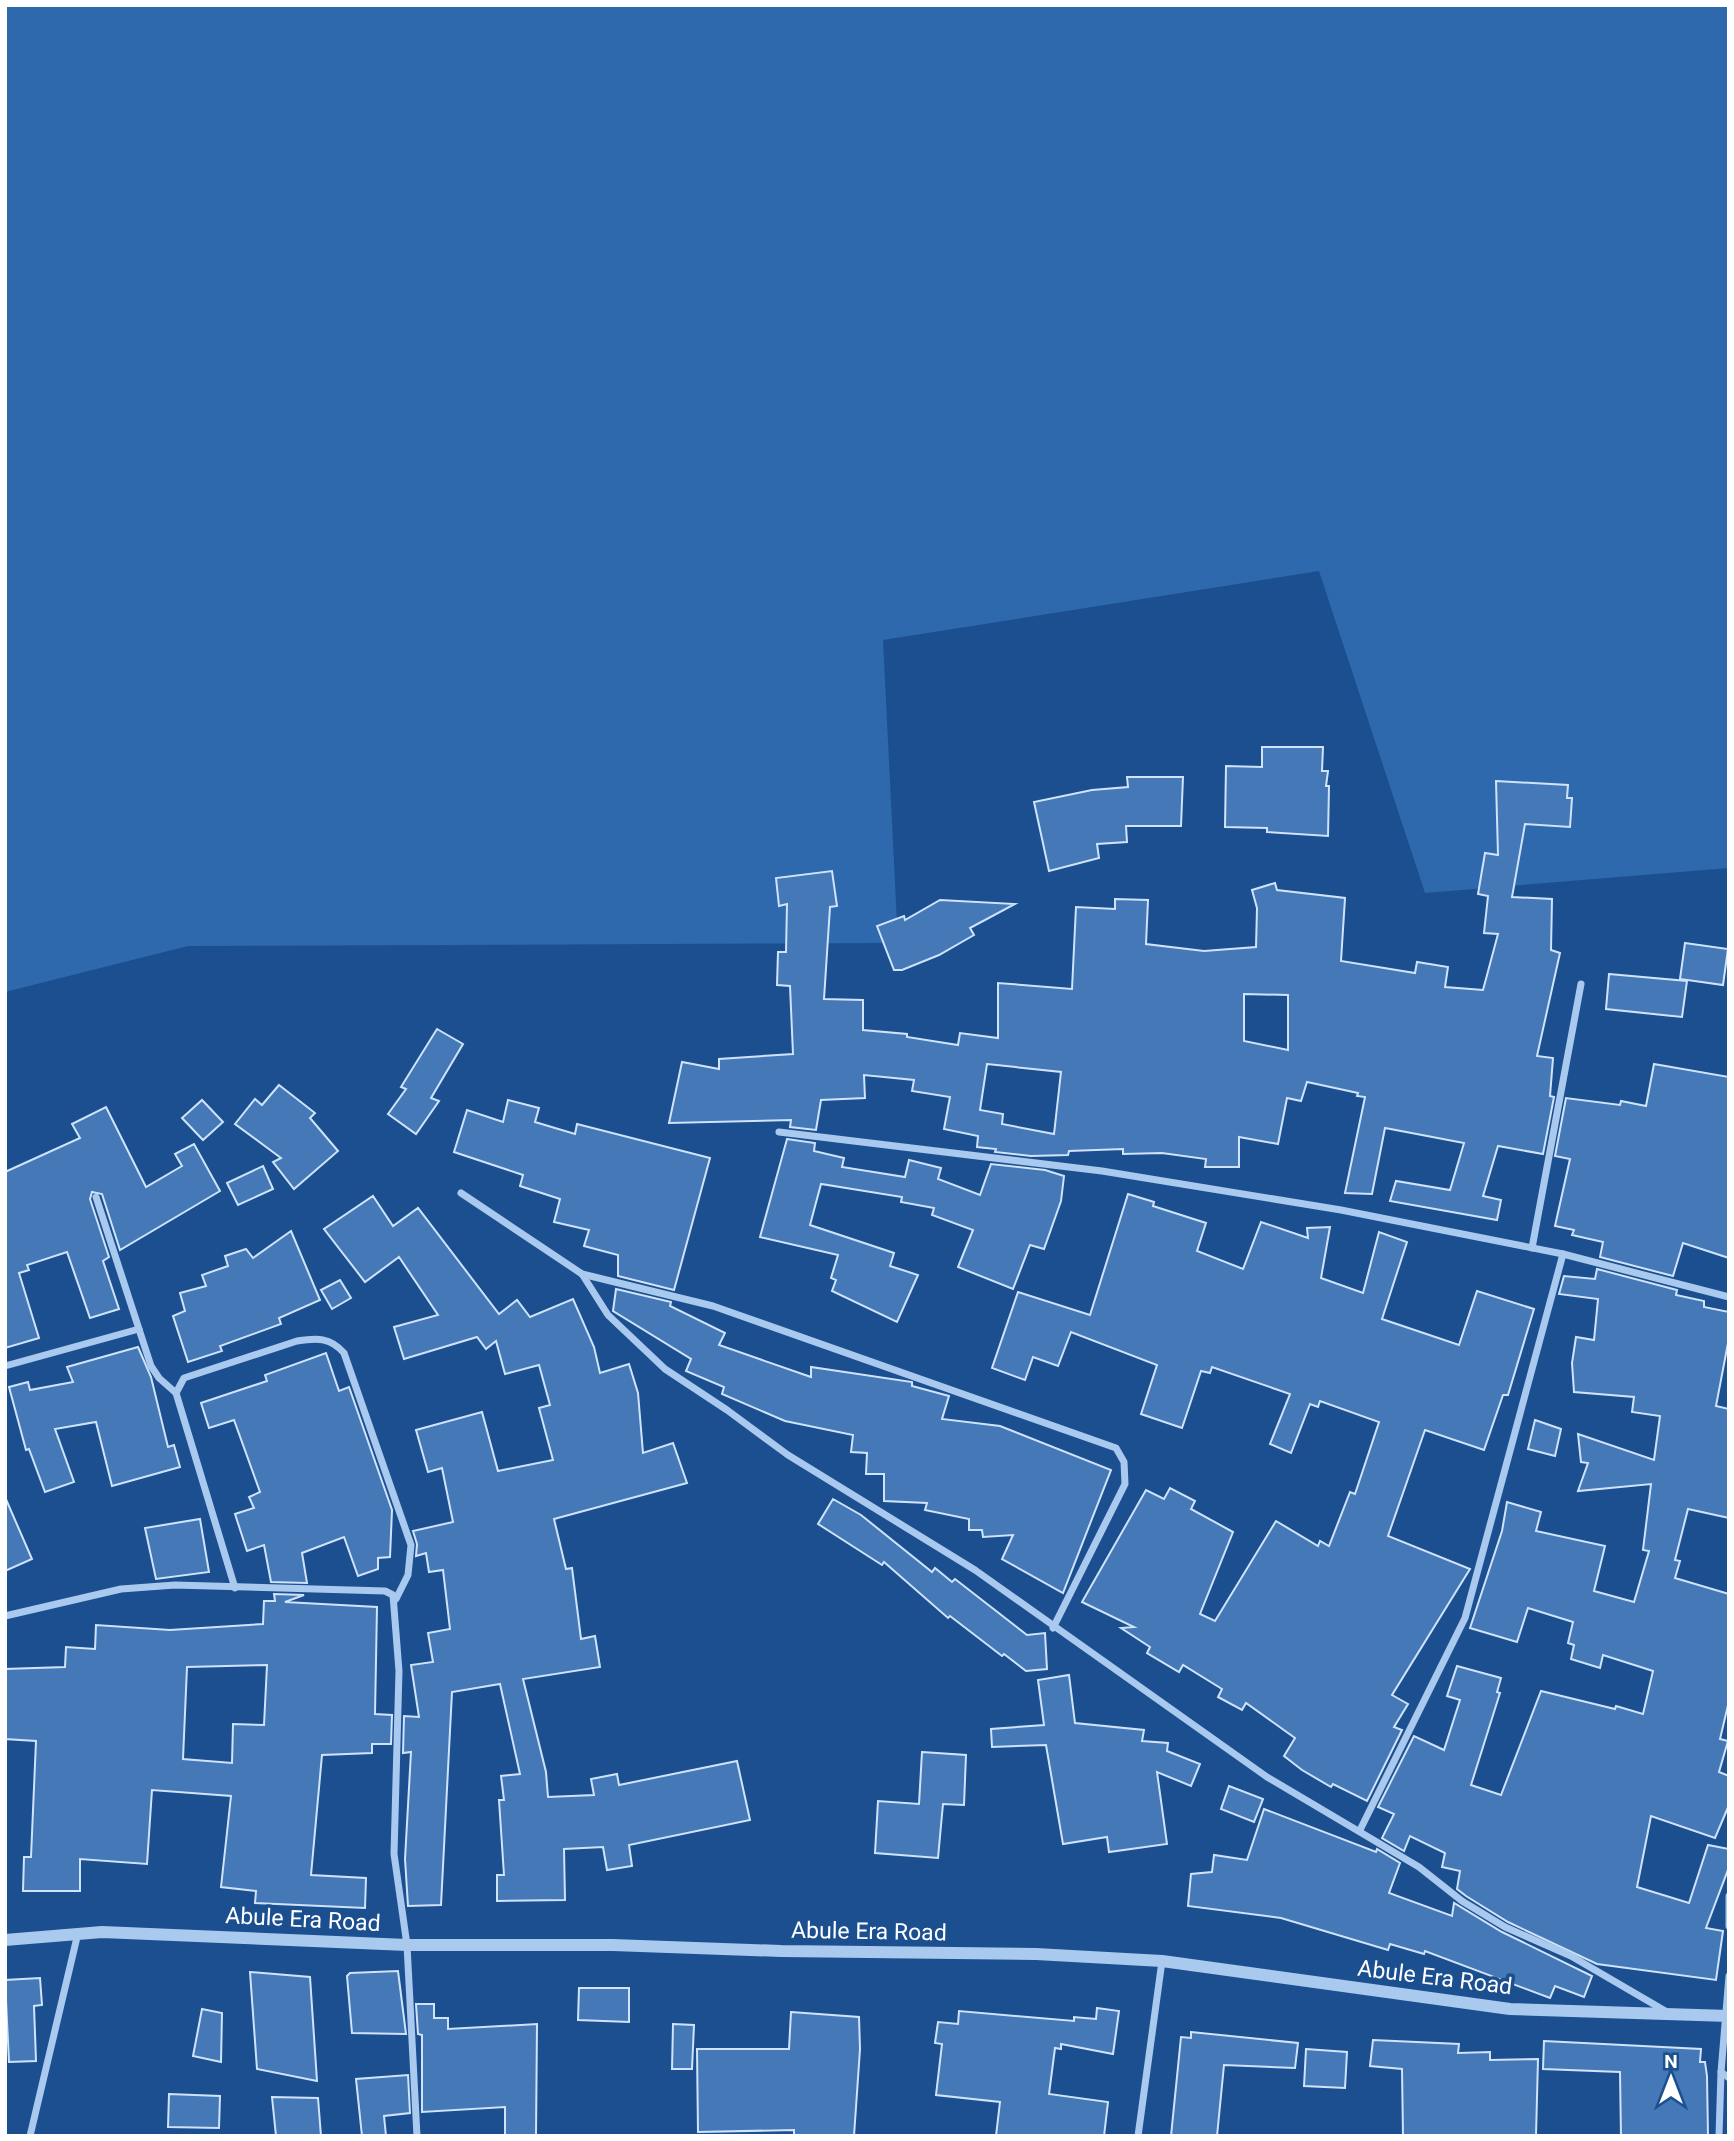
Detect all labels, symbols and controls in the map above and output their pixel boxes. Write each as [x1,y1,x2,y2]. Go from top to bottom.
street label: Abule Era Road [225,1902,381,1937]
street label: Abule Era Road [791,1917,947,1946]
street label: Abule Era Road [1356,1955,1514,2000]
north arrow [1636,2043,1706,2113]
text: N [1664,2050,1678,2073]

